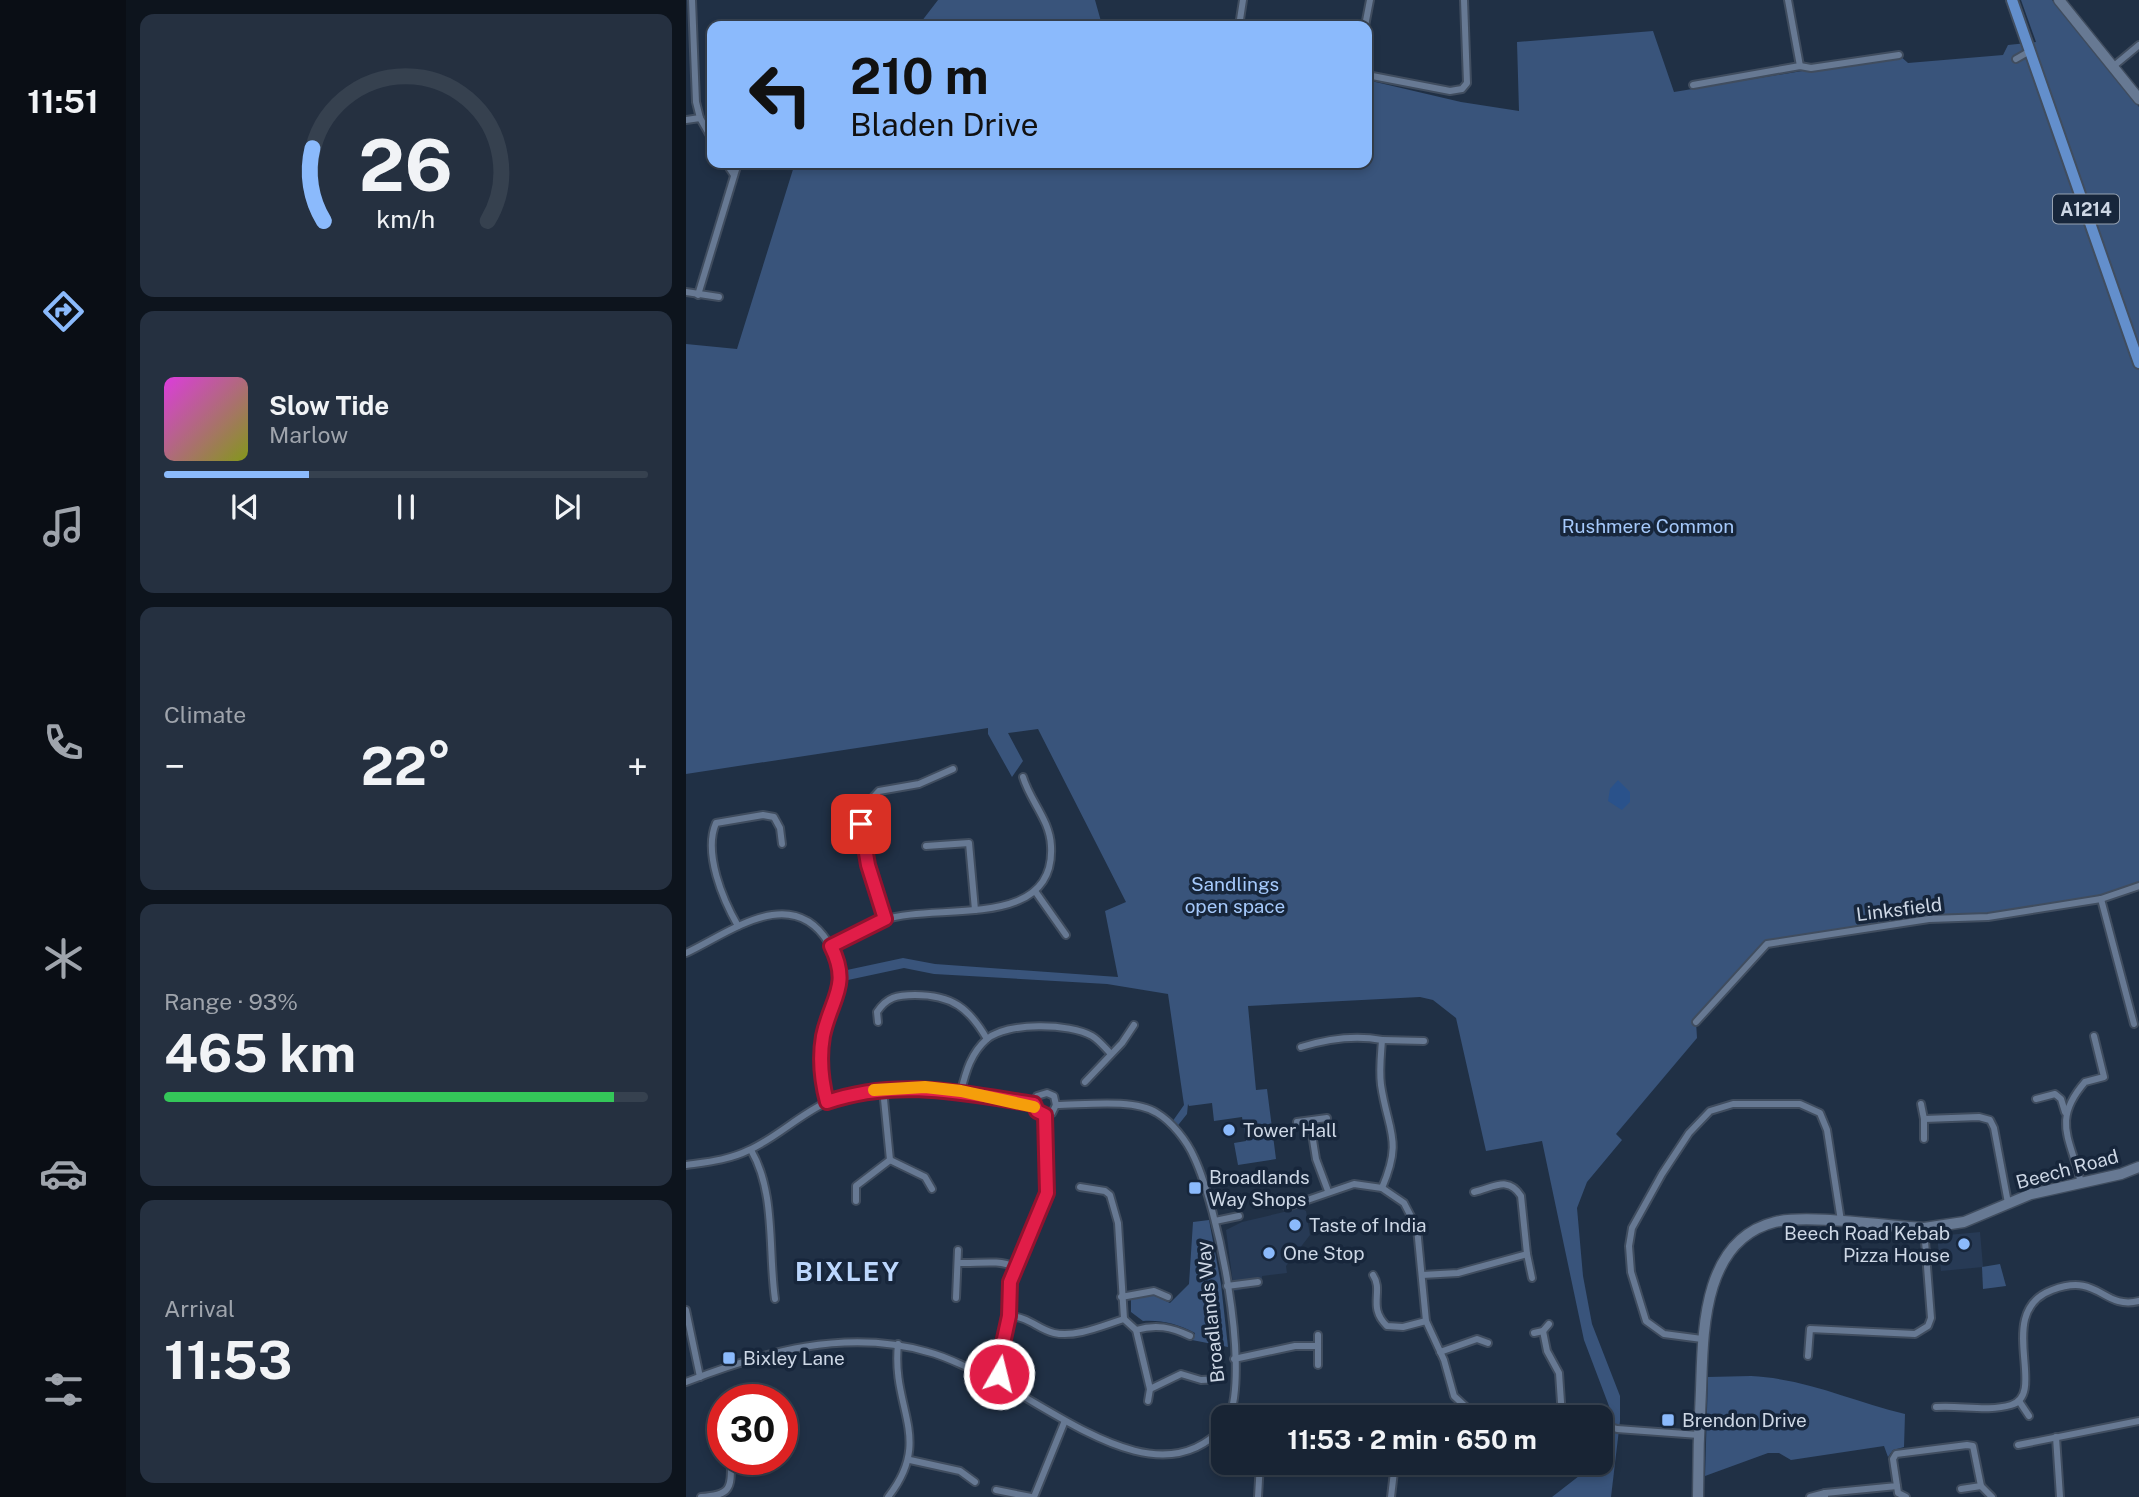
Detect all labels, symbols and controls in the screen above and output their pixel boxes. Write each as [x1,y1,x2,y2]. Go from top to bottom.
text: 210 m [850,47,989,105]
icon: left [735,49,826,140]
text: 11:51 [27,83,99,120]
text: Bladen Drive [850,106,1039,143]
text: 26 [359,123,453,208]
road number: A1214 [2053,194,2119,224]
text: km/h [377,204,435,234]
icon: directions [39,287,88,336]
text: Slow Tide [269,390,389,421]
text: Marlow [269,421,348,448]
icon: previous [226,488,264,526]
icon: pause [387,488,425,526]
icon: next [548,488,586,526]
icon: music [39,502,88,551]
park label: Rushmere Common [1562,515,1734,537]
text: Climate [164,701,246,728]
icon: phone [39,718,88,767]
text: 22° [361,736,451,797]
text: − [164,744,185,789]
text: + [627,744,648,789]
pin [831,794,891,854]
icon: arrive [842,805,880,843]
park label: Sandlings open space [1185,873,1285,917]
street label: Linksfield [1855,893,1943,925]
icon: climate [39,934,88,983]
text: Range · 93% [164,988,298,1015]
text: 465 km [164,1023,356,1084]
place label: Tower Hall [1243,1119,1337,1141]
marker: Tower Hall [1221,1122,1237,1138]
street label: Beech Road [2013,1145,2121,1193]
icon: car [39,1149,88,1198]
place label: Broadlands Way Shops [1209,1166,1310,1210]
marker: Broadlands Way Shops [1187,1180,1203,1196]
place label: Taste of India [1309,1214,1427,1236]
marker: Taste of India [1287,1217,1303,1233]
place label: Beech Road Kebab Pizza House [1784,1222,1950,1266]
marker: Beech Road Kebab Pizza House [1956,1236,1972,1252]
street label: Broadlands Way [1192,1240,1228,1384]
place label: One Stop [1283,1242,1365,1264]
marker: One Stop [1261,1245,1277,1261]
district label: BIXLEY [795,1256,901,1287]
text: Arrival [164,1295,235,1322]
text: 11:53 [164,1330,292,1391]
position arrow [962,1337,1036,1411]
place label: Bixley Lane [743,1347,845,1369]
marker: Bixley Lane [721,1350,737,1366]
icon: filters [39,1365,88,1414]
speed limit sign: 30 [707,1384,798,1475]
place label: Brendon Drive [1682,1409,1807,1431]
marker: Brendon Drive [1660,1412,1676,1428]
text: 11:53 · 2 min · 650 m [1287,1424,1537,1455]

